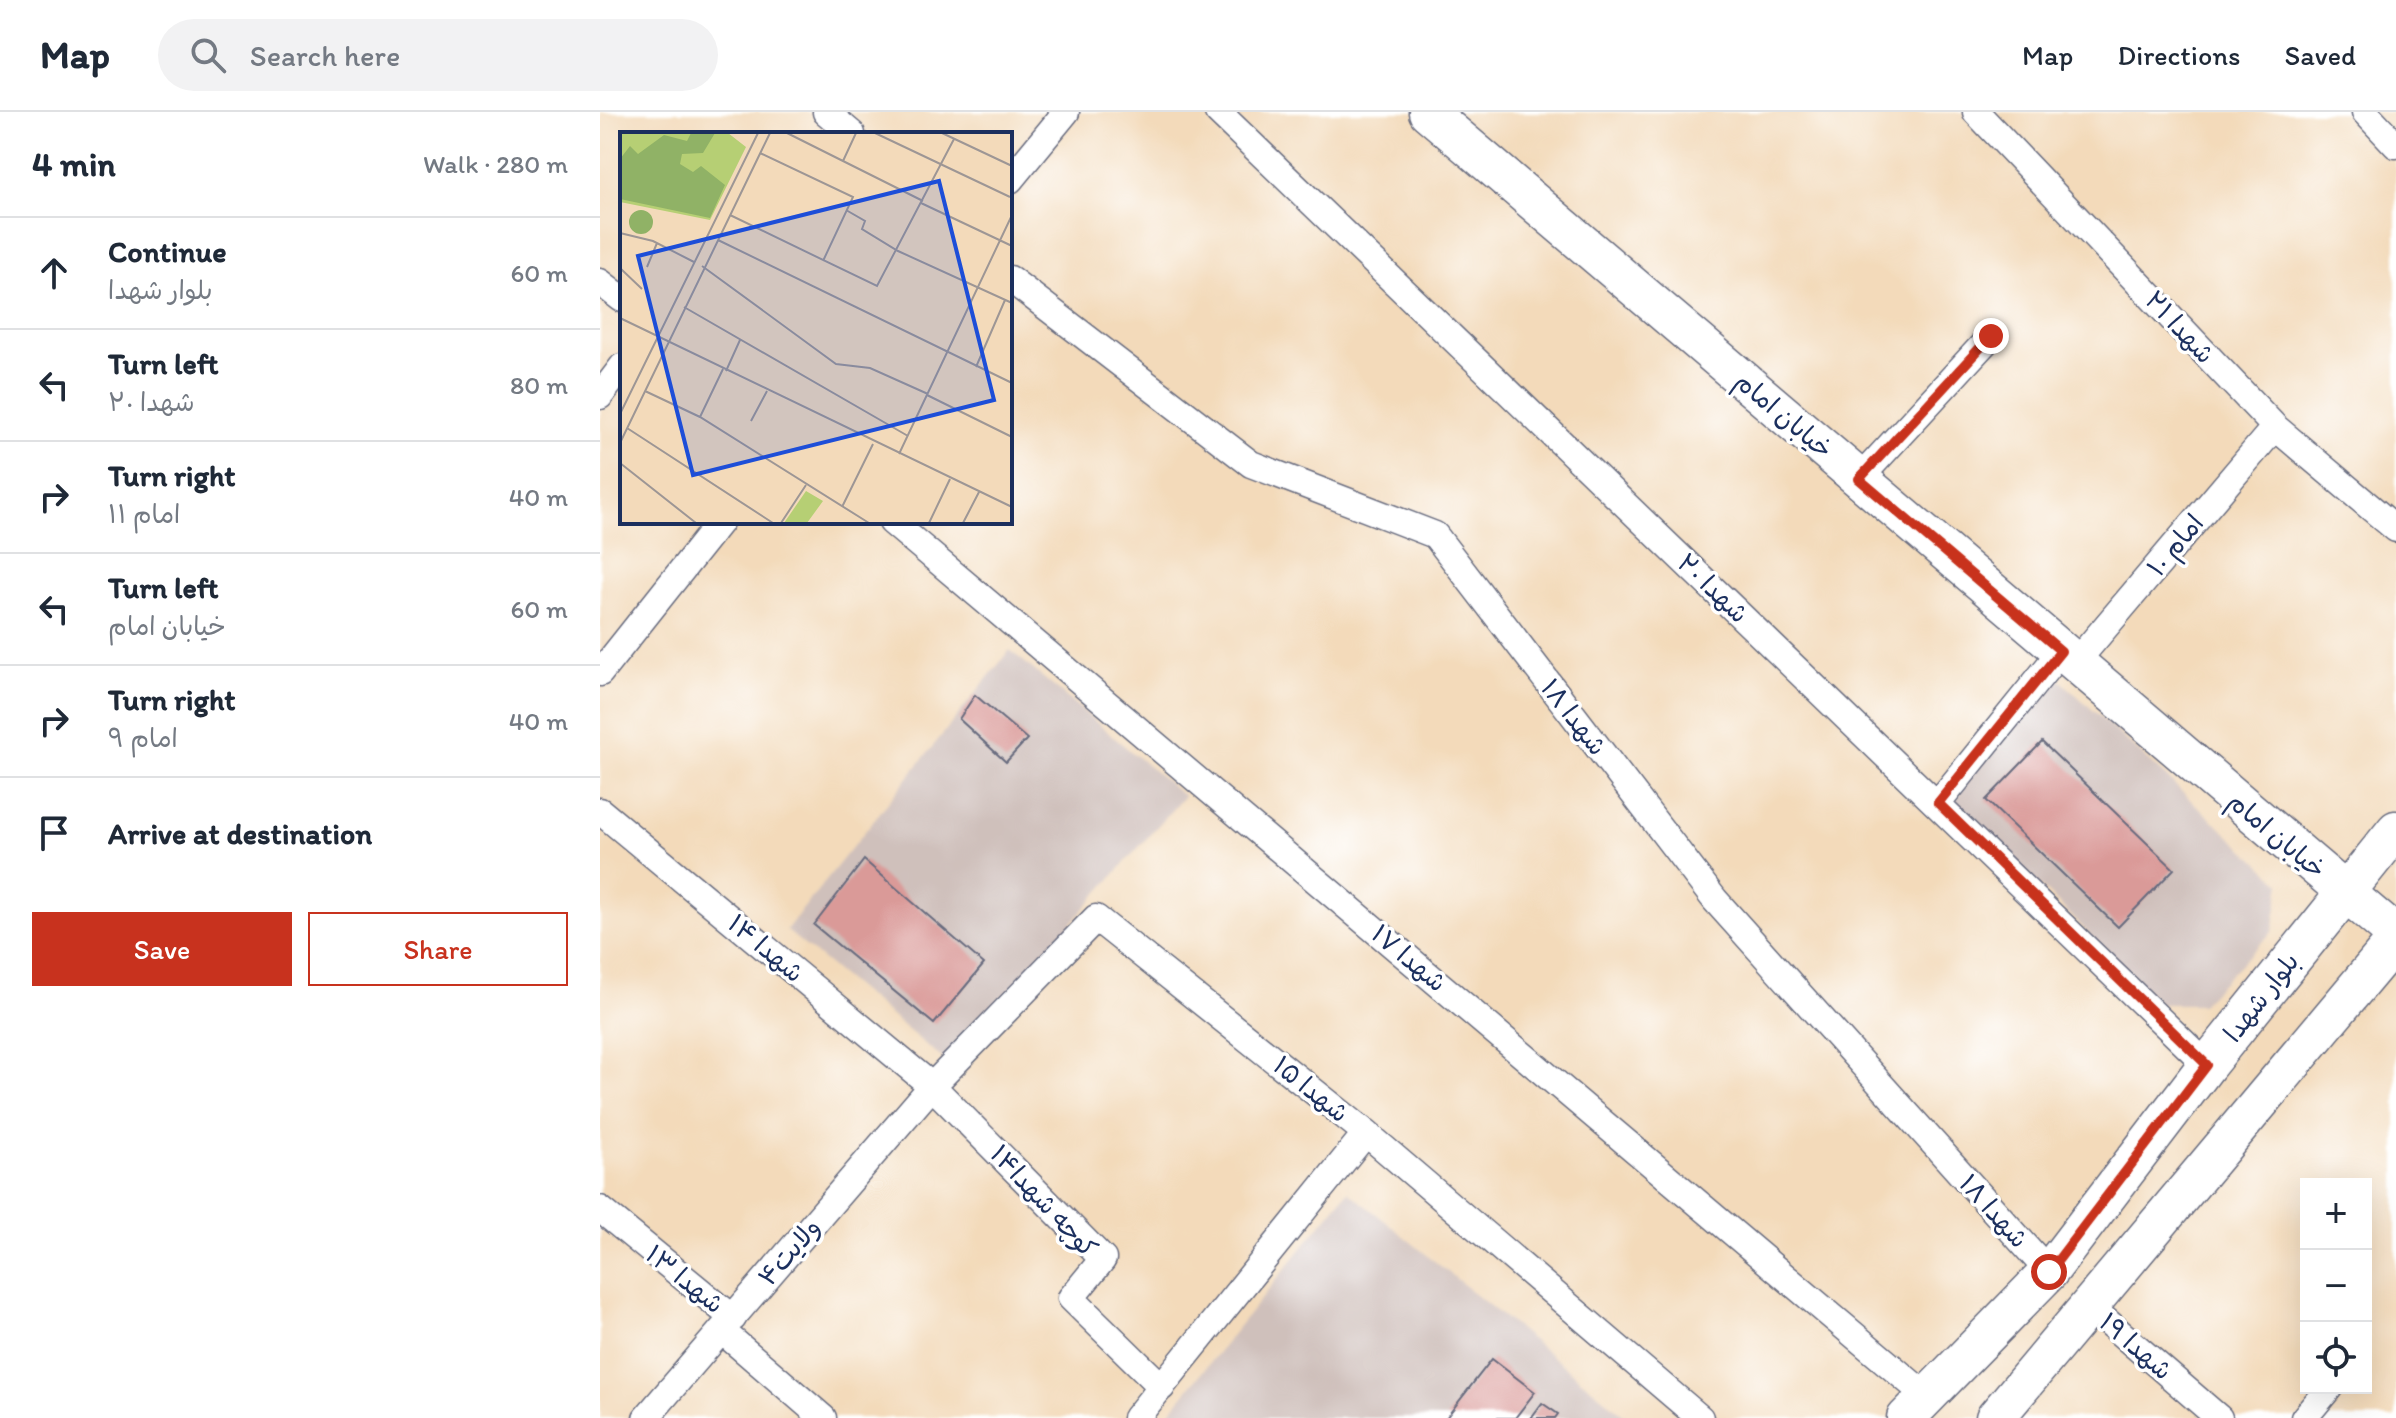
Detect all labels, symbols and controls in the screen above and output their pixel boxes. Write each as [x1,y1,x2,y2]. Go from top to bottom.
search box [158,19,718,91]
text: Map [40,32,110,78]
icon: search [186,33,230,77]
text: Search here [250,37,400,74]
text: Map [2022,38,2073,72]
text: Directions [2117,38,2241,72]
text: Saved [2285,38,2356,72]
inset map [620,132,1012,524]
text: 4 min [32,144,116,185]
text: Walk · 280 m [423,148,568,180]
text: Continue [108,233,227,270]
icon: ahead [32,251,76,295]
text: 60 m [511,257,568,289]
text: بلوار شهدا [108,274,212,306]
street label: شهدا ۲۱ [2138,284,2222,370]
route end [1973,318,2009,354]
text: Turn left [108,345,219,382]
icon: left [32,363,76,407]
street label: خیابان امام [1726,365,1839,468]
text: 80 m [510,369,568,401]
text: شهدا ۲۰ [108,386,195,418]
text: Turn right [108,457,236,494]
icon: right [32,475,76,519]
text: 40 m [509,481,568,513]
text: امام ۱۱ [108,498,180,530]
street label: امام ۱۰ [2140,507,2213,585]
street label: شهدا ۲۰ [1671,546,1755,630]
text: Turn left [108,569,219,606]
icon: left [32,587,76,631]
text: 60 m [511,593,568,625]
text: خیابان امام [108,610,226,642]
street label: شهدا ۱۸ [1534,672,1614,762]
text: Turn right [108,681,236,718]
icon: right [32,699,76,743]
text: 40 m [509,705,568,737]
text: امام ۹ [108,722,178,754]
street label: خیابان امام [2219,785,2332,888]
icon: arrive [32,811,76,855]
text: Arrive at destination [108,815,372,852]
street label: شهدا ۱۴ [721,907,811,989]
button: Save [32,912,292,986]
button: Share [308,912,568,986]
street label: شهدا ۱۷ [1365,917,1453,999]
street label: بلوار شهدا [2216,946,2306,1048]
street label: شهدا ۱۵ [1267,1049,1355,1129]
street label: کوچه شهدا۱۴ [984,1138,1104,1264]
street label: شهدا ۱۸ [1953,1168,2035,1254]
map controls [2300,1178,2372,1394]
button: + [2300,1178,2372,1250]
street label: ولایت۴ [751,1212,827,1292]
street label: شهدا ۱۳ [639,1238,731,1320]
button: − [2300,1250,2372,1322]
route start [2031,1254,2067,1290]
street label: شهدا ۱۹ [2093,1306,2179,1386]
button: locate [2300,1322,2372,1394]

